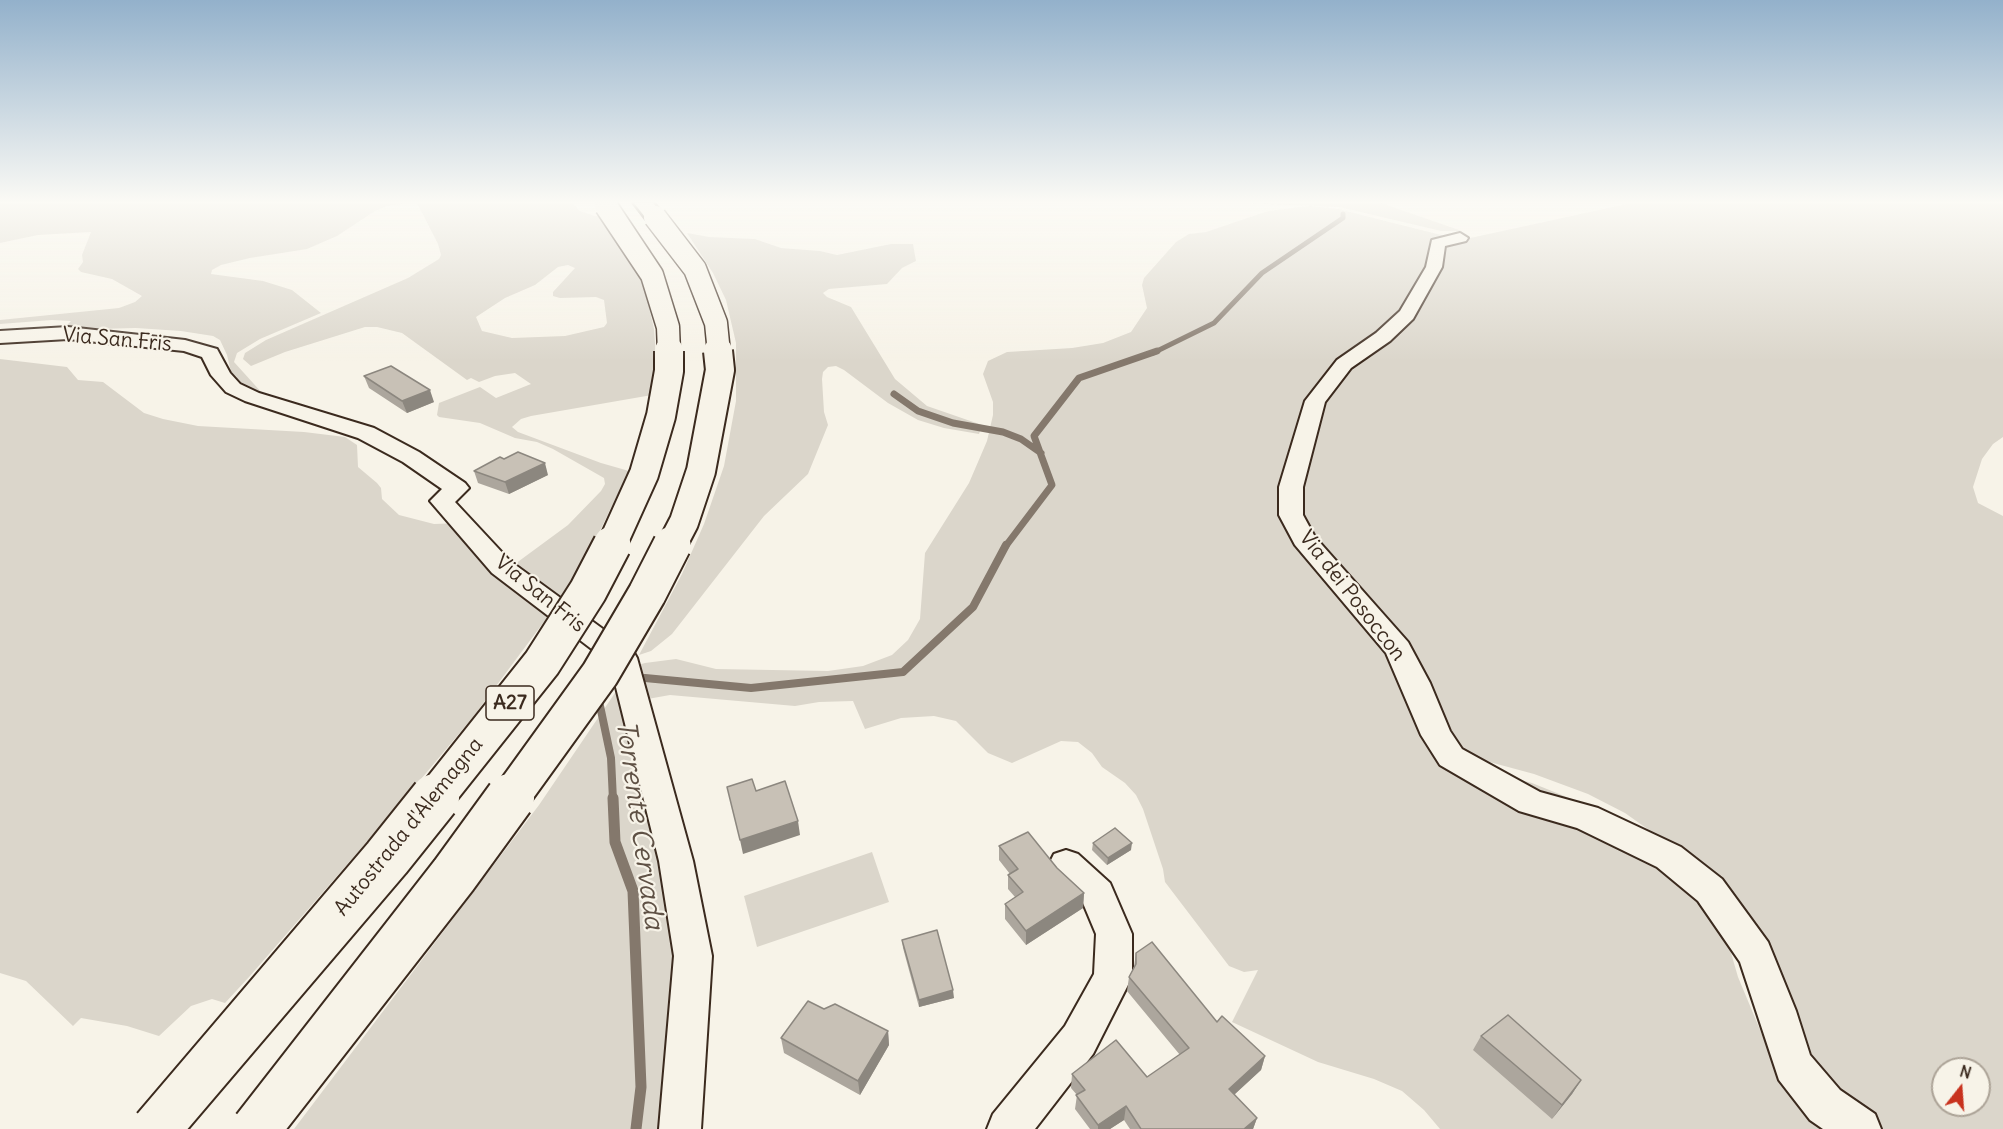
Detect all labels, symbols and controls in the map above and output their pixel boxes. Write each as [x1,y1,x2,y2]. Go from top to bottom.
street label: Via San Fris [61,323,173,357]
street label: Via dei Posoccon [1293,526,1411,666]
street label: Via San Fris [490,550,590,638]
road number: A27 [486,686,534,720]
water label: Torrente Cervada [608,718,670,932]
street label: Autostrada d'Alemagna [329,733,489,921]
north arrow [1931,1057,1991,1117]
text: N [1957,1061,1974,1083]

